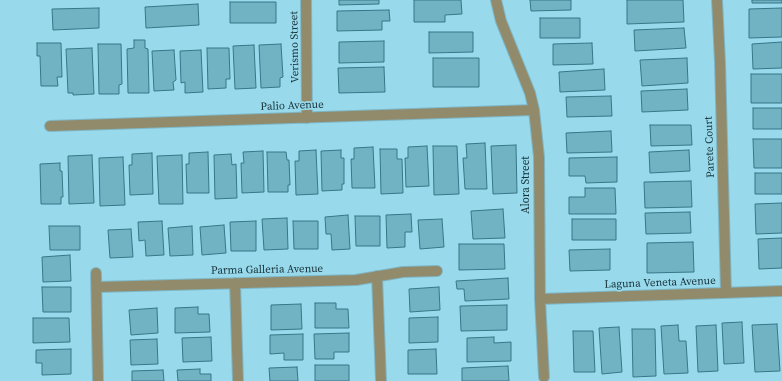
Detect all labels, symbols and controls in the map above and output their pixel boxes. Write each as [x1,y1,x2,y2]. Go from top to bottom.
street label: Verismo Street [288,11,302,83]
street label: Palio Avenue [260,98,324,114]
street label: Parete Court [702,116,718,178]
street label: Alora Street [519,156,533,214]
street label: Parma Galleria Avenue [211,262,323,278]
street label: Laguna Veneta Avenue [604,274,716,292]

